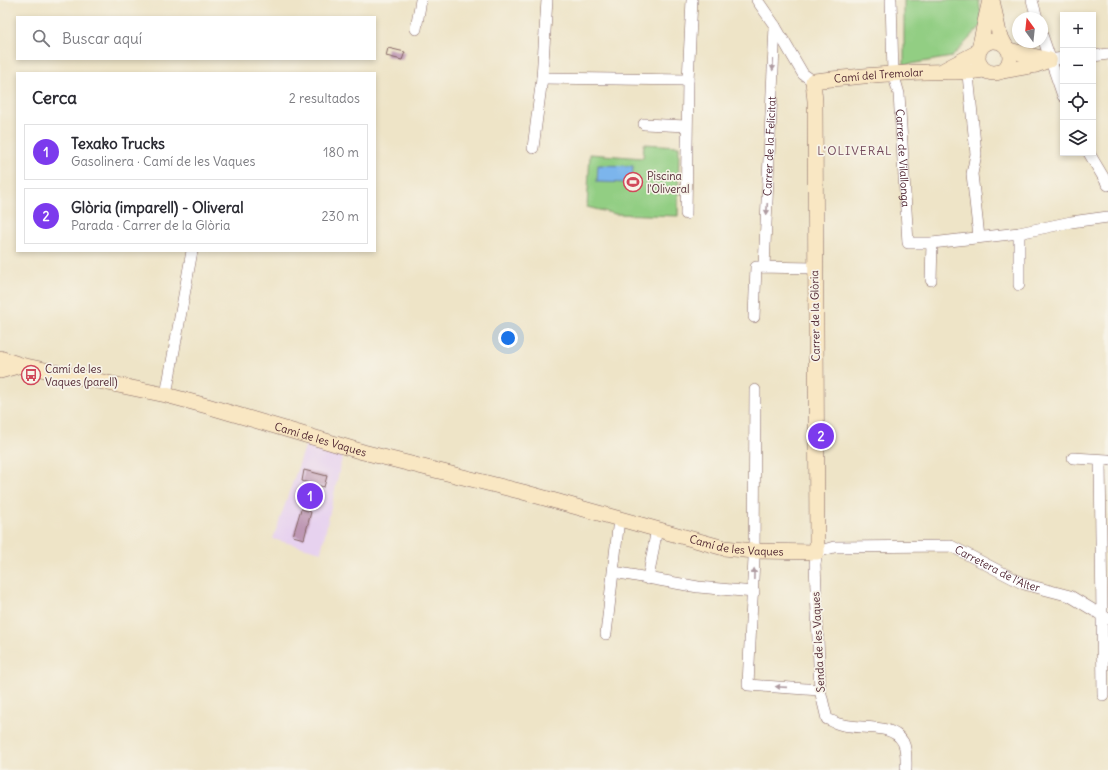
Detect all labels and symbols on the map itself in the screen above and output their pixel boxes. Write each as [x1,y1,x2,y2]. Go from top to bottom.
north arrow [1012,12,1048,48]
one-way arrow [770,59,776,72]
street label: Camí del Tremolar [833,65,924,86]
street label: Carrer de la Felicitat [760,96,779,196]
street label: Carrer de Vilallonga [893,109,913,207]
district label: L'OLIVERAL [817,143,893,158]
place label: Piscina l'Oliveral [647,169,689,196]
sports icon: Piscina l'Oliveral [622,171,644,193]
one-way arrow [763,203,770,215]
street label: Carrer de la Glòria [807,270,823,362]
your location [498,328,518,348]
place label: Camí de les Vaques (parell) [45,362,118,389]
bus stop icon: Camí de les Vaques (parell) [20,364,42,386]
street label: Camí de les Vaques [273,419,368,460]
pin: 2 [808,421,834,451]
pin: 1 [297,481,323,511]
street label: Camí de les Vaques [688,532,784,558]
street label: Carretera de l'Alter [952,542,1042,595]
one-way arrow [751,567,757,580]
street label: Senda de les Vaques [808,591,828,693]
one-way arrow [775,684,787,691]

